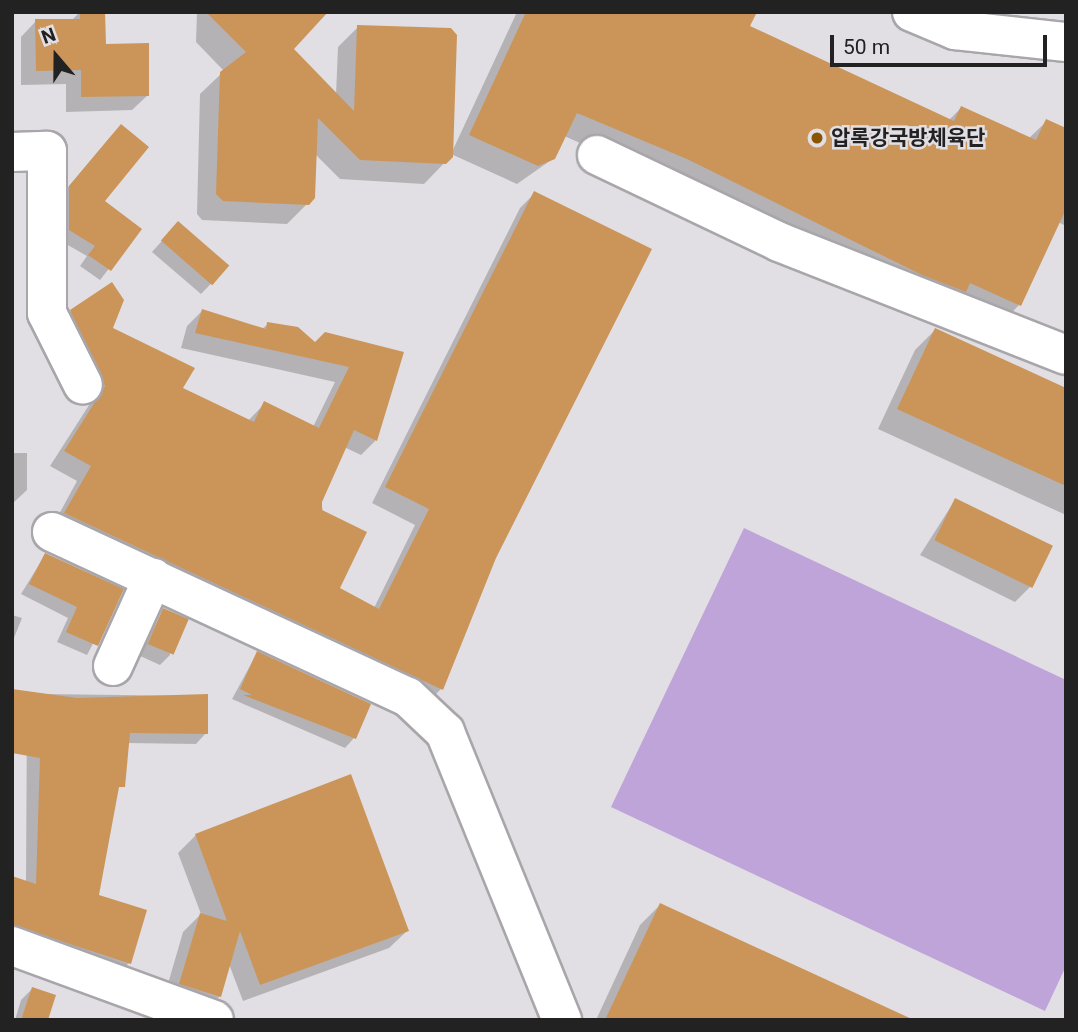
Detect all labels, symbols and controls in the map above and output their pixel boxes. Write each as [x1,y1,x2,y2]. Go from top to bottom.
north arrow [21,21,91,91]
scale bar [833,21,1050,65]
text: N [38,23,59,49]
text: 50 m [843,35,890,59]
place label: 압록강국방체육단 [831,125,986,151]
marker: 압록강국방체육단 [809,130,825,146]

